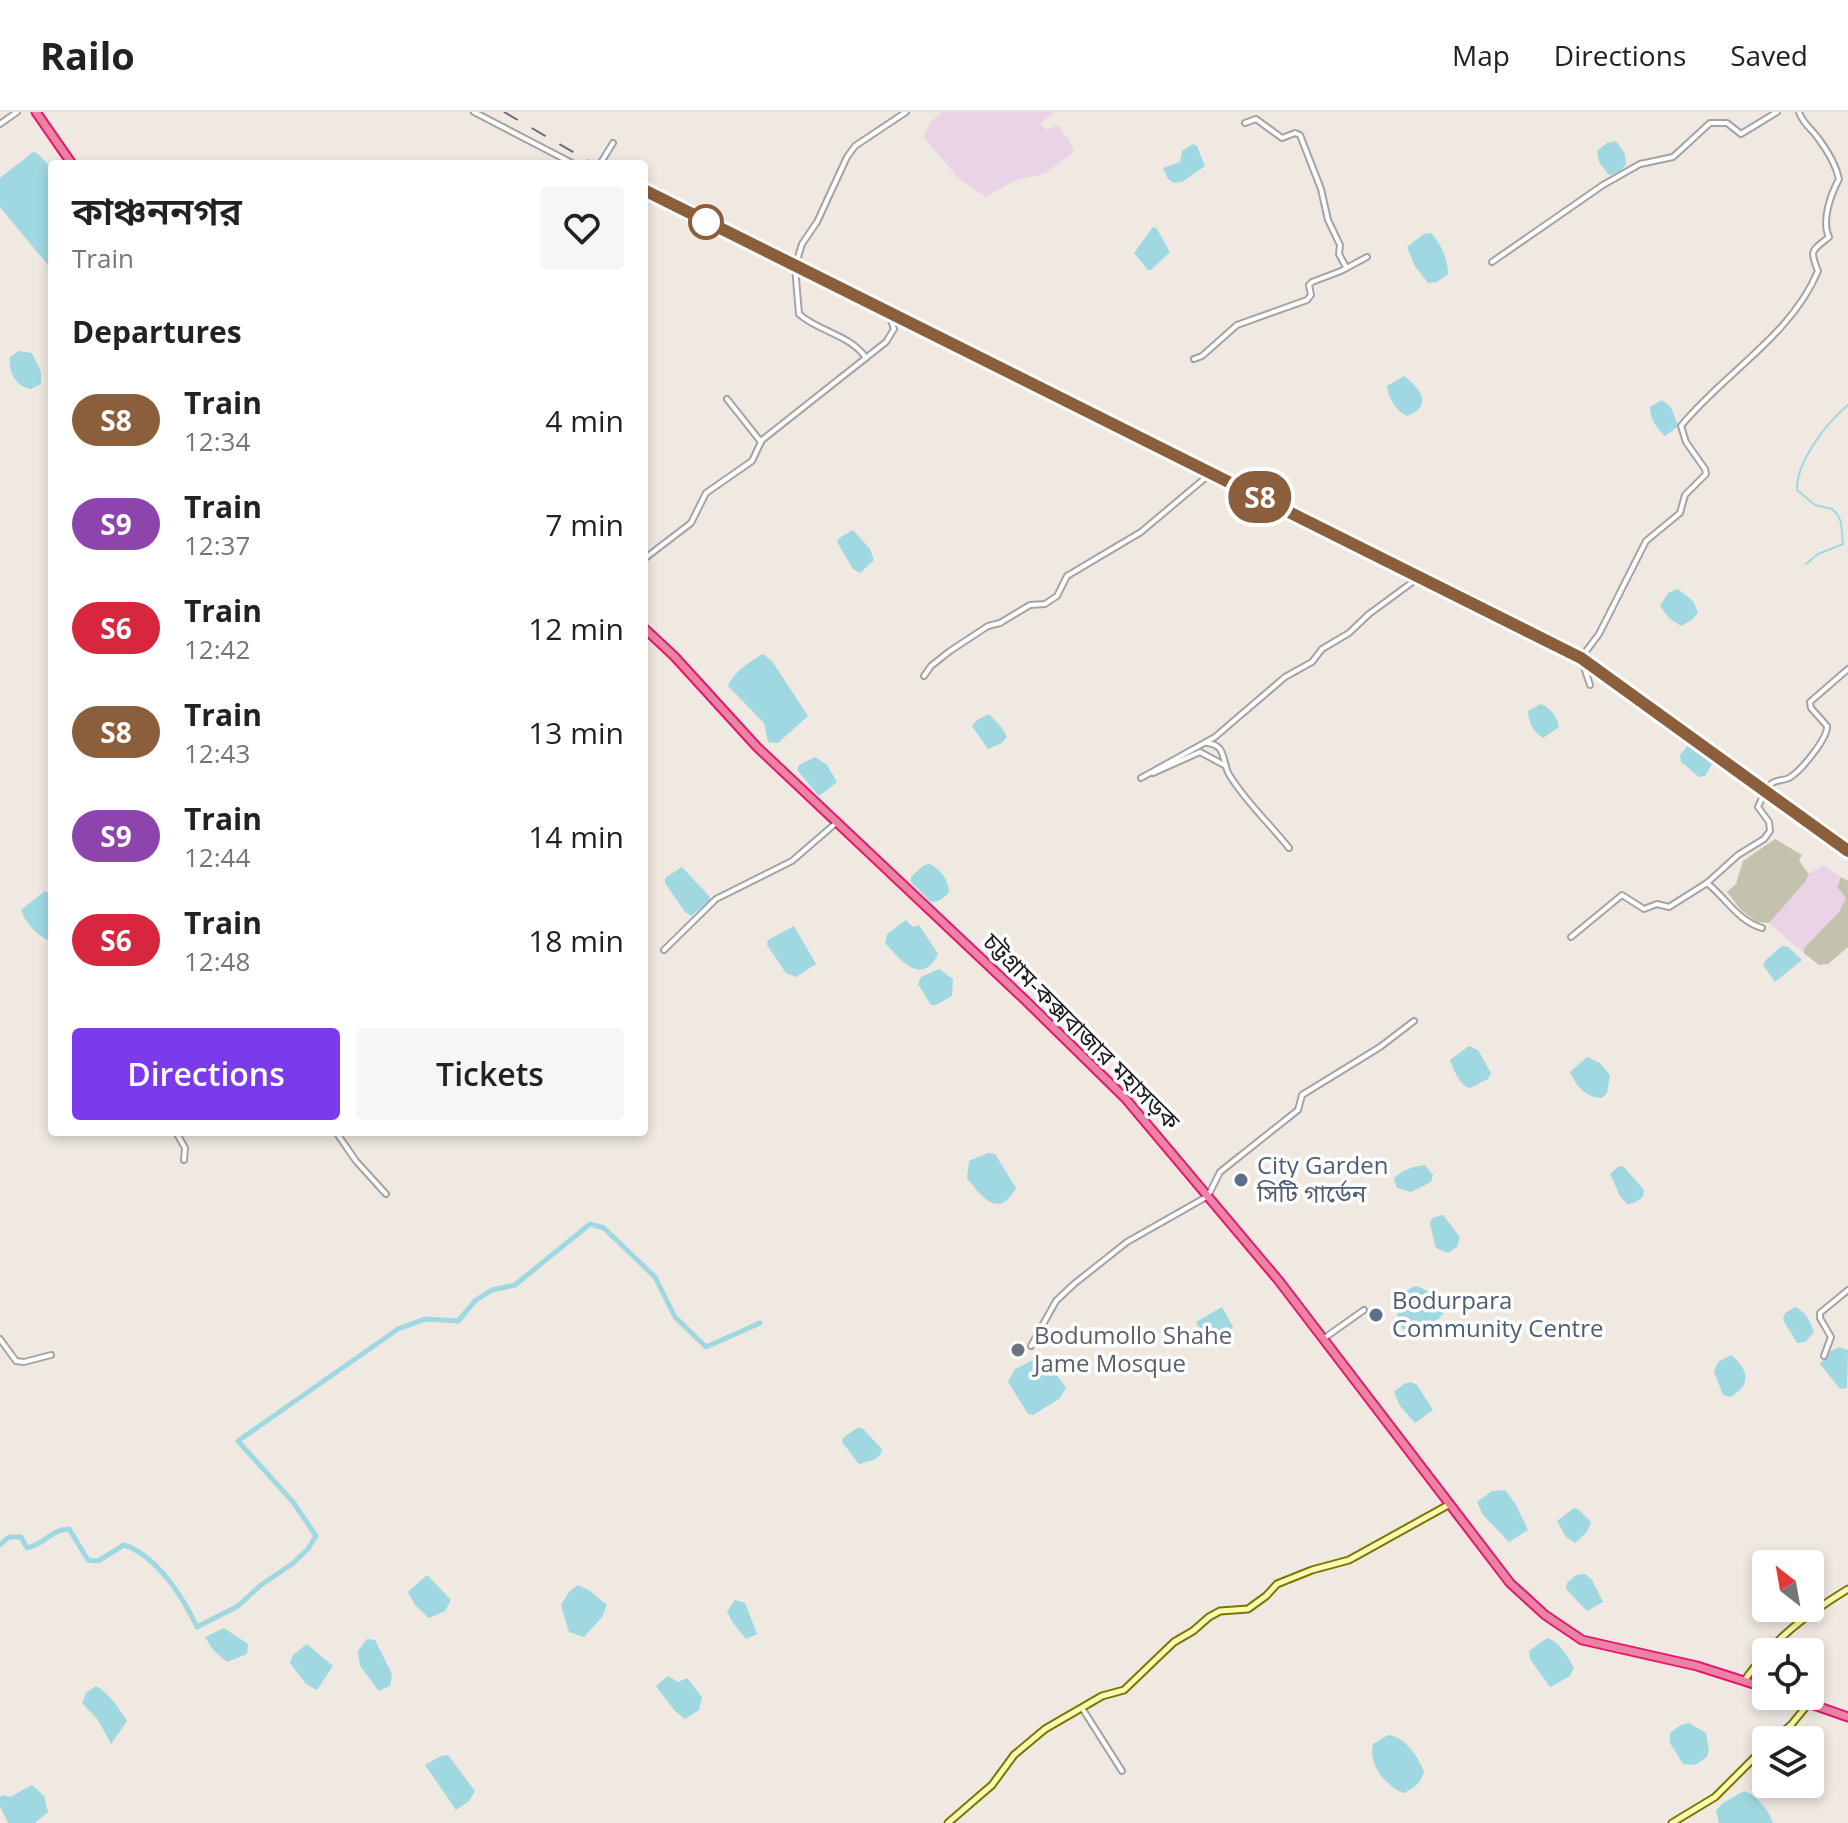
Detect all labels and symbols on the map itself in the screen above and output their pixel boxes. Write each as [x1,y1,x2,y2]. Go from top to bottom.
unlabelled marker [689,205,723,239]
line badge: S8 [1224,471,1296,523]
street label: চট্টগ্রাম-কক্সবাজার মহাসড়ক [976,924,1188,1137]
place label: City Garden সিটি গার্ডেন [1256,1148,1388,1209]
marker: City Garden সিটি গার্ডেন [1232,1171,1250,1189]
place label: Bodurpara Community Centre [1392,1283,1603,1344]
marker: Bodurpara Community Centre [1367,1306,1385,1324]
place label: Bodumollo Shahe Jame Mosque [1032,1318,1232,1379]
marker: Bodumollo Shahe Jame Mosque [1009,1341,1027,1359]
north arrow [1752,1550,1824,1622]

